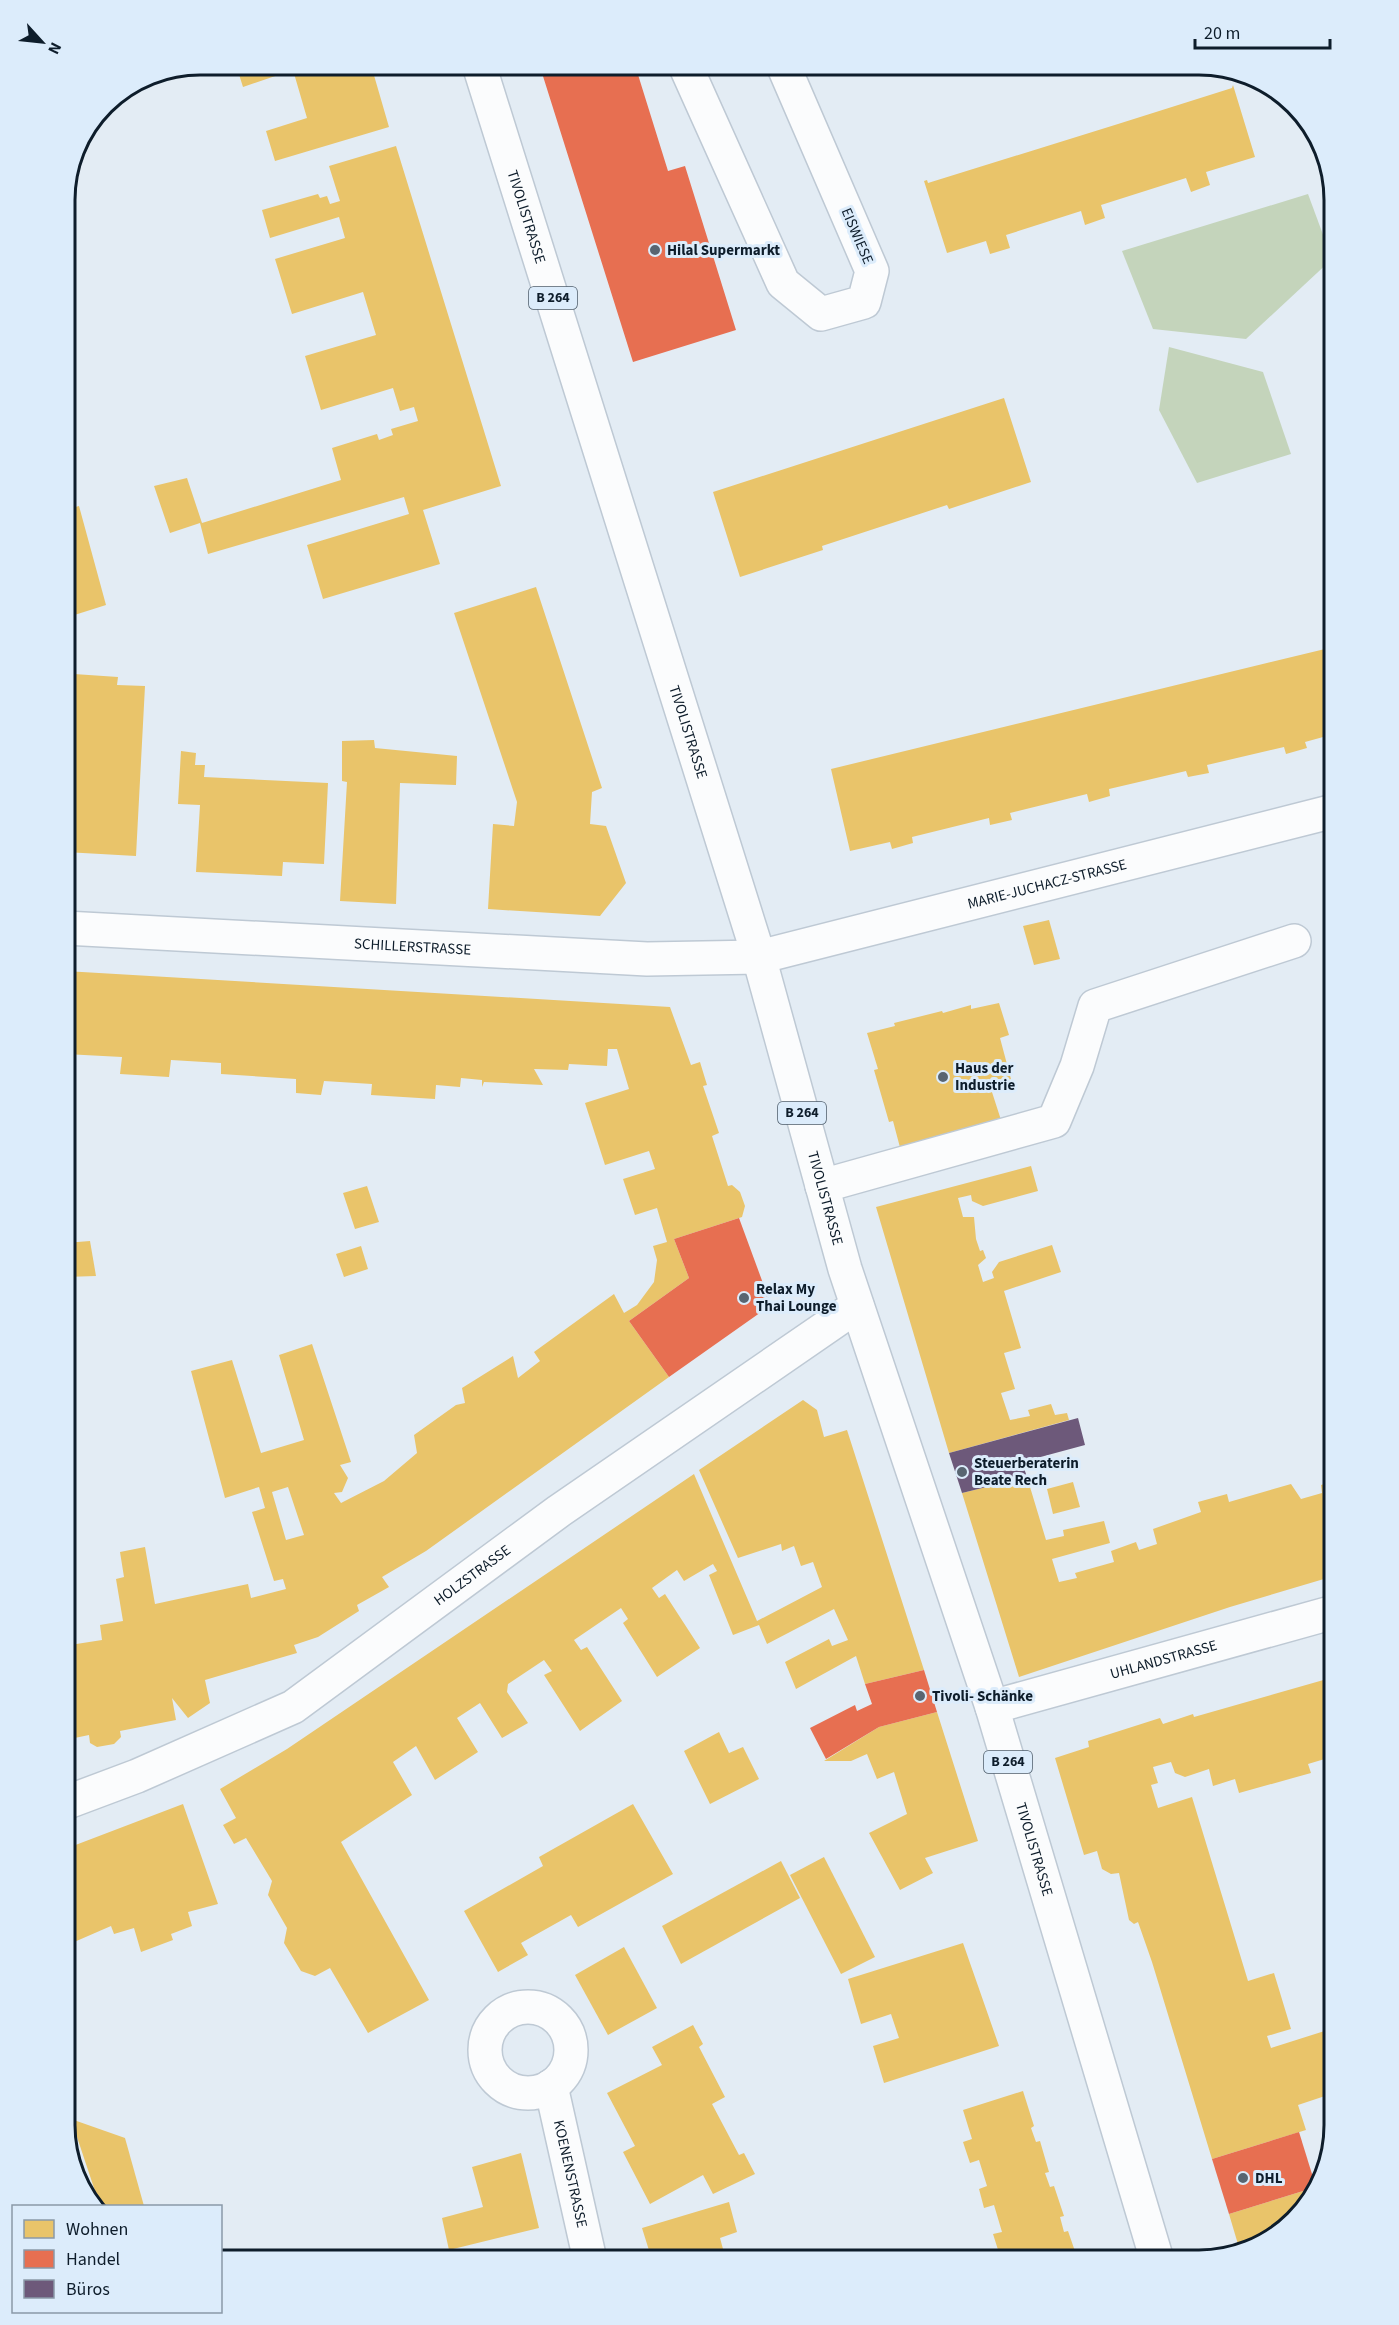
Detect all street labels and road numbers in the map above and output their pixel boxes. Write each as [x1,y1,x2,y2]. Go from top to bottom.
street label: TIVOLISTRASSE [502,167,551,266]
street label: EISWIESE [836,205,878,268]
road number: B 264 [529,287,577,309]
street label: TIVOLISTRASSE [664,683,713,781]
street label: MARIE-JUCHACZ-STRASSE [965,854,1129,914]
street label: SCHILLERSTRASSE [353,933,472,960]
road number: B 264 [778,1102,826,1124]
street label: TIVOLISTRASSE [802,1149,848,1248]
street label: HOLZSTRASSE [429,1540,515,1610]
street label: UHLANDSTRASSE [1108,1634,1219,1684]
road number: B 264 [984,1751,1032,1773]
street label: TIVOLISTRASSE [1011,1800,1058,1899]
street label: KOENENSTRASSE [548,2118,593,2230]

